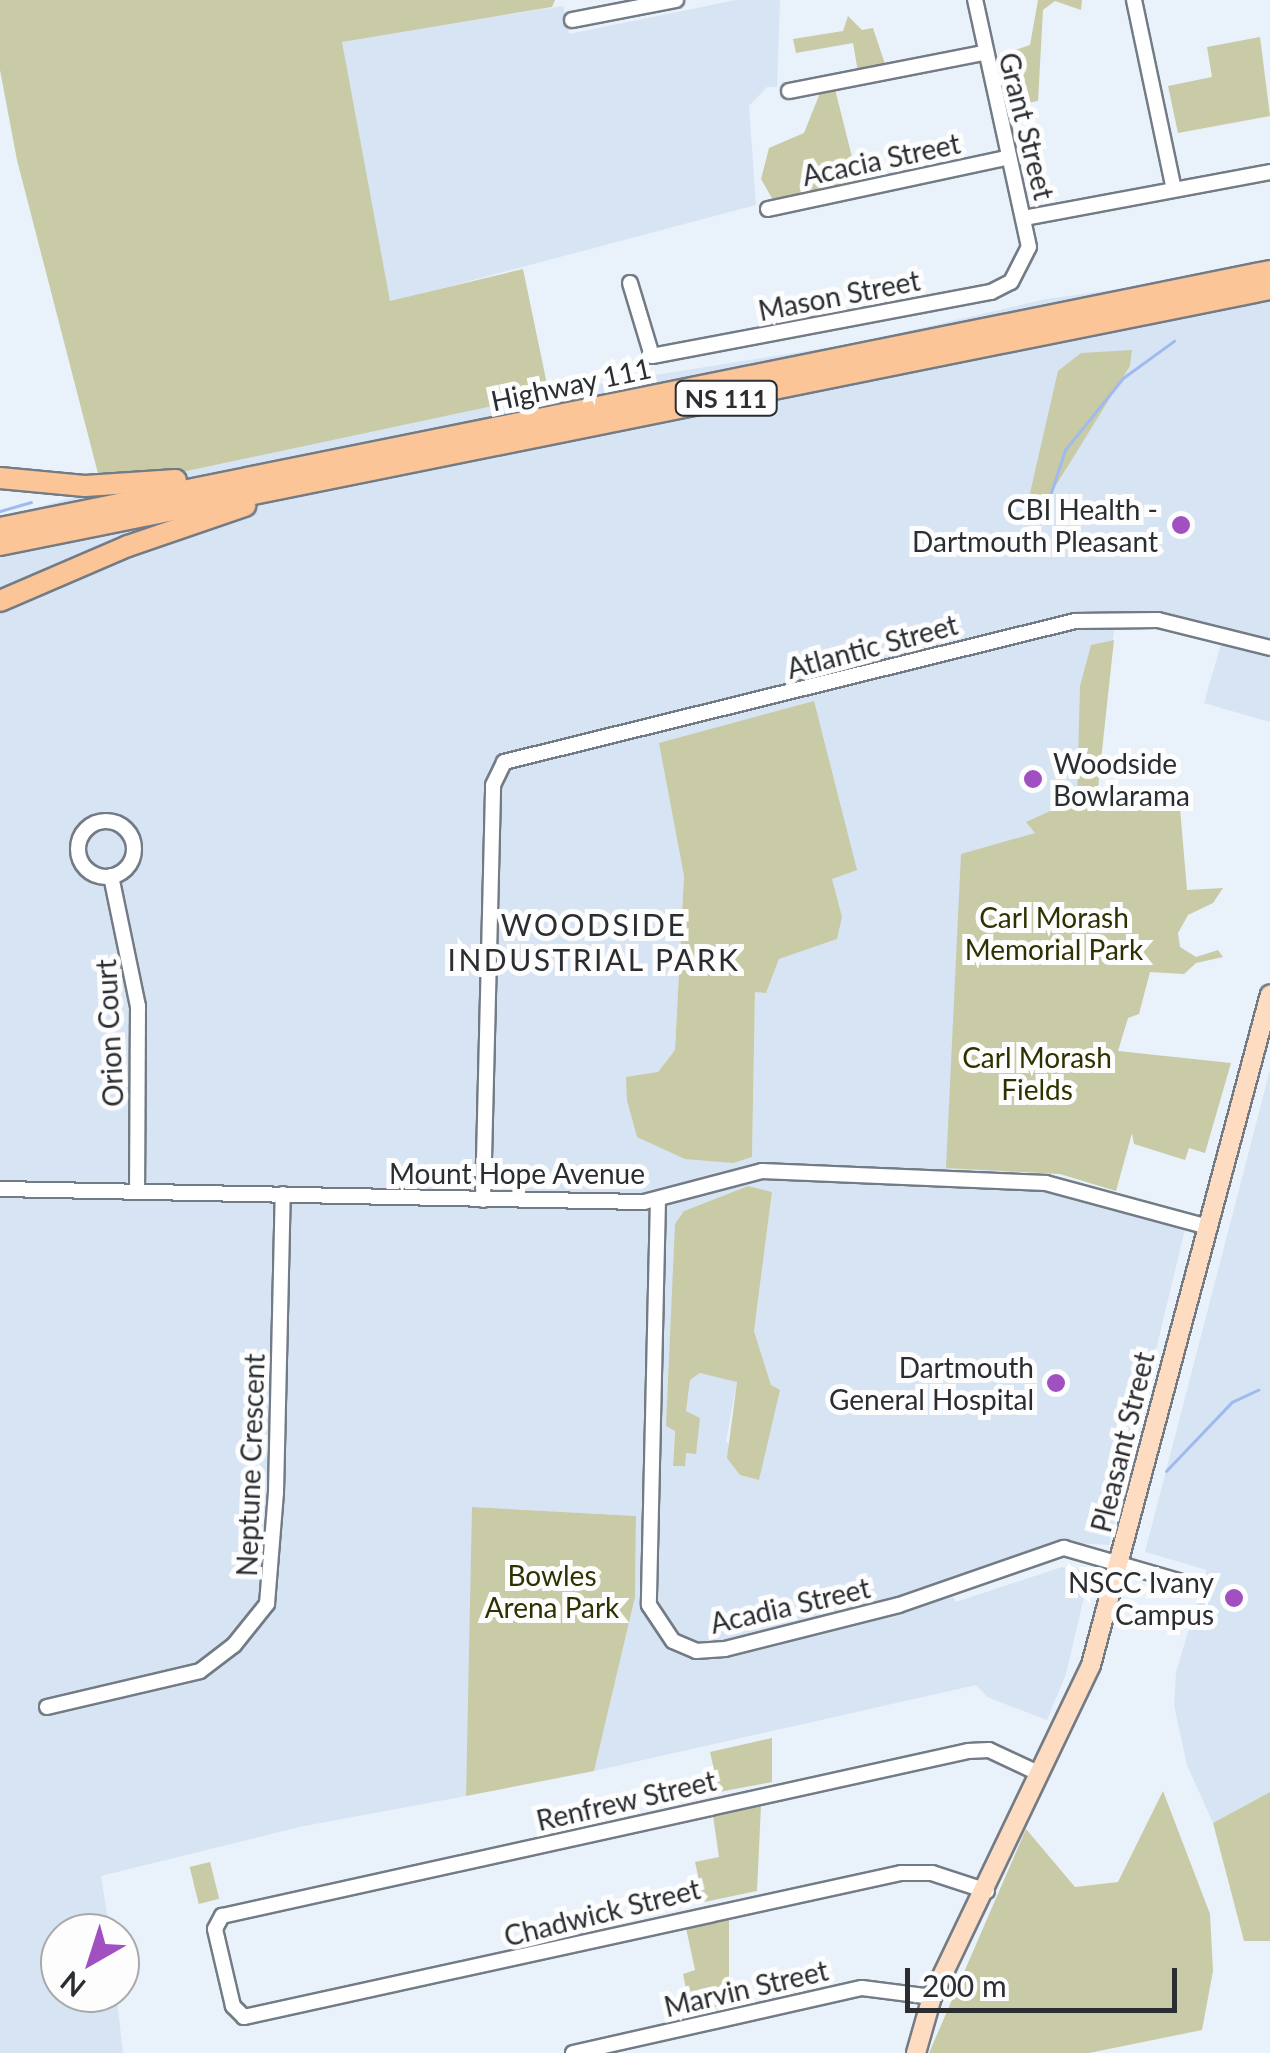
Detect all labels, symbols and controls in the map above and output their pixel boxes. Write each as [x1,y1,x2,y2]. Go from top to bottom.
street label: Grant Street [992,49,1062,203]
street label: Acacia Street [799,126,963,192]
street label: Mason Street [755,263,923,327]
street label: Highway 111 [487,351,655,417]
road number: NS 111 [674,378,778,418]
place label: CBI Health - Dartmouth Pleasant [912,492,1158,558]
marker: CBI Health - Dartmouth Pleasant [1168,512,1194,538]
street label: Atlantic Street [783,607,961,685]
place label: Woodside Bowlarama [1053,746,1190,812]
marker: Woodside Bowlarama [1022,768,1044,790]
park label: Carl Morash Memorial Park [965,900,1143,966]
district label: WOODSIDE INDUSTRIAL PARK [447,906,741,976]
street label: Orion Court [88,958,130,1108]
park label: Carl Morash Fields [962,1040,1112,1106]
street label: Mount Hope Avenue [389,1156,645,1190]
street label: Pleasant Street [1083,1348,1161,1536]
place label: Dartmouth General Hospital [829,1350,1034,1416]
street label: Neptune Crescent [229,1353,271,1577]
marker: Dartmouth General Hospital [1043,1370,1069,1396]
park label: Bowles Arena Park [485,1558,619,1624]
place label: NSCC Ivany Campus [1068,1565,1214,1631]
street label: Acadia Street [707,1570,873,1640]
marker: NSCC Ivany Campus [1223,1587,1245,1609]
street label: Renfrew Street [533,1763,719,1837]
street label: Chadwick Street [500,1871,704,1953]
north arrow [40,1913,140,2013]
scale bar [910,1948,1182,2010]
street label: Marvin Street [661,1953,831,2023]
text: N [53,1965,91,2005]
text: 200 m [922,1967,1007,2003]

